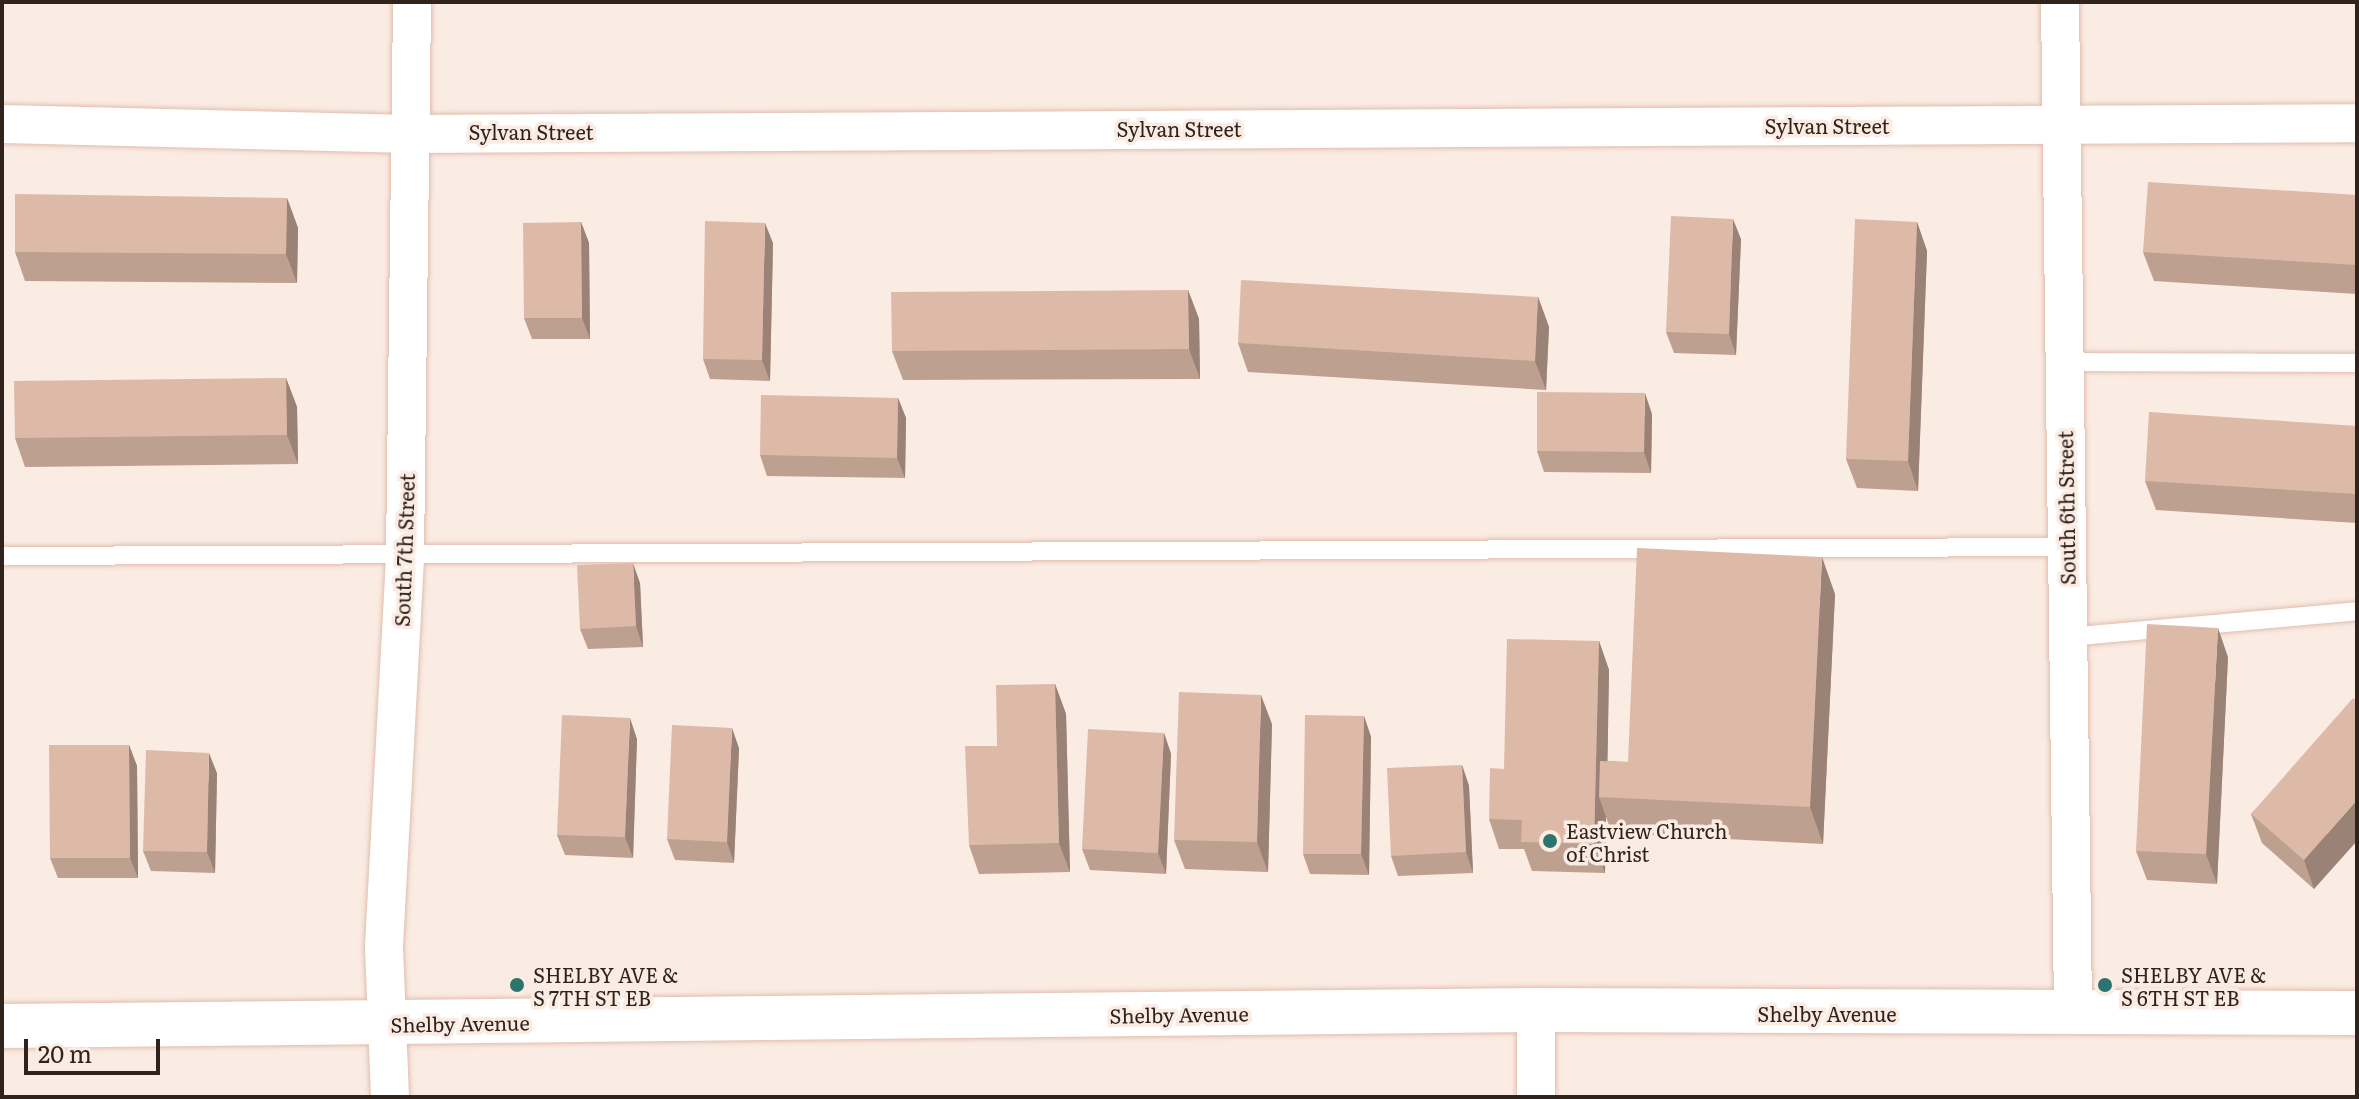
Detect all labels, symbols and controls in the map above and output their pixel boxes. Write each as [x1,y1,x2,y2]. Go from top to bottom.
street label: Sylvan Street [1764,113,1890,137]
street label: Sylvan Street [1116,116,1242,140]
street label: Sylvan Street [468,119,594,143]
street label: South 6th Street [2053,431,2079,585]
street label: South 7th Street [389,473,419,627]
place label: Eastview Church of Christ [1566,818,1728,865]
marker: Eastview Church of Christ [1541,832,1559,850]
place label: SHELBY AVE & S 7TH ST EB [533,962,678,1009]
place label: SHELBY AVE & S 6TH ST EB [2121,962,2266,1009]
marker: SHELBY AVE & S 7TH ST EB [508,976,526,994]
marker: SHELBY AVE & S 6TH ST EB [2096,976,2114,994]
street label: Shelby Avenue [1109,1001,1249,1027]
street label: Shelby Avenue [1757,1001,1897,1025]
street label: Shelby Avenue [390,1010,530,1036]
scale bar [28,1023,164,1073]
text: 20 m [38,1035,92,1070]

